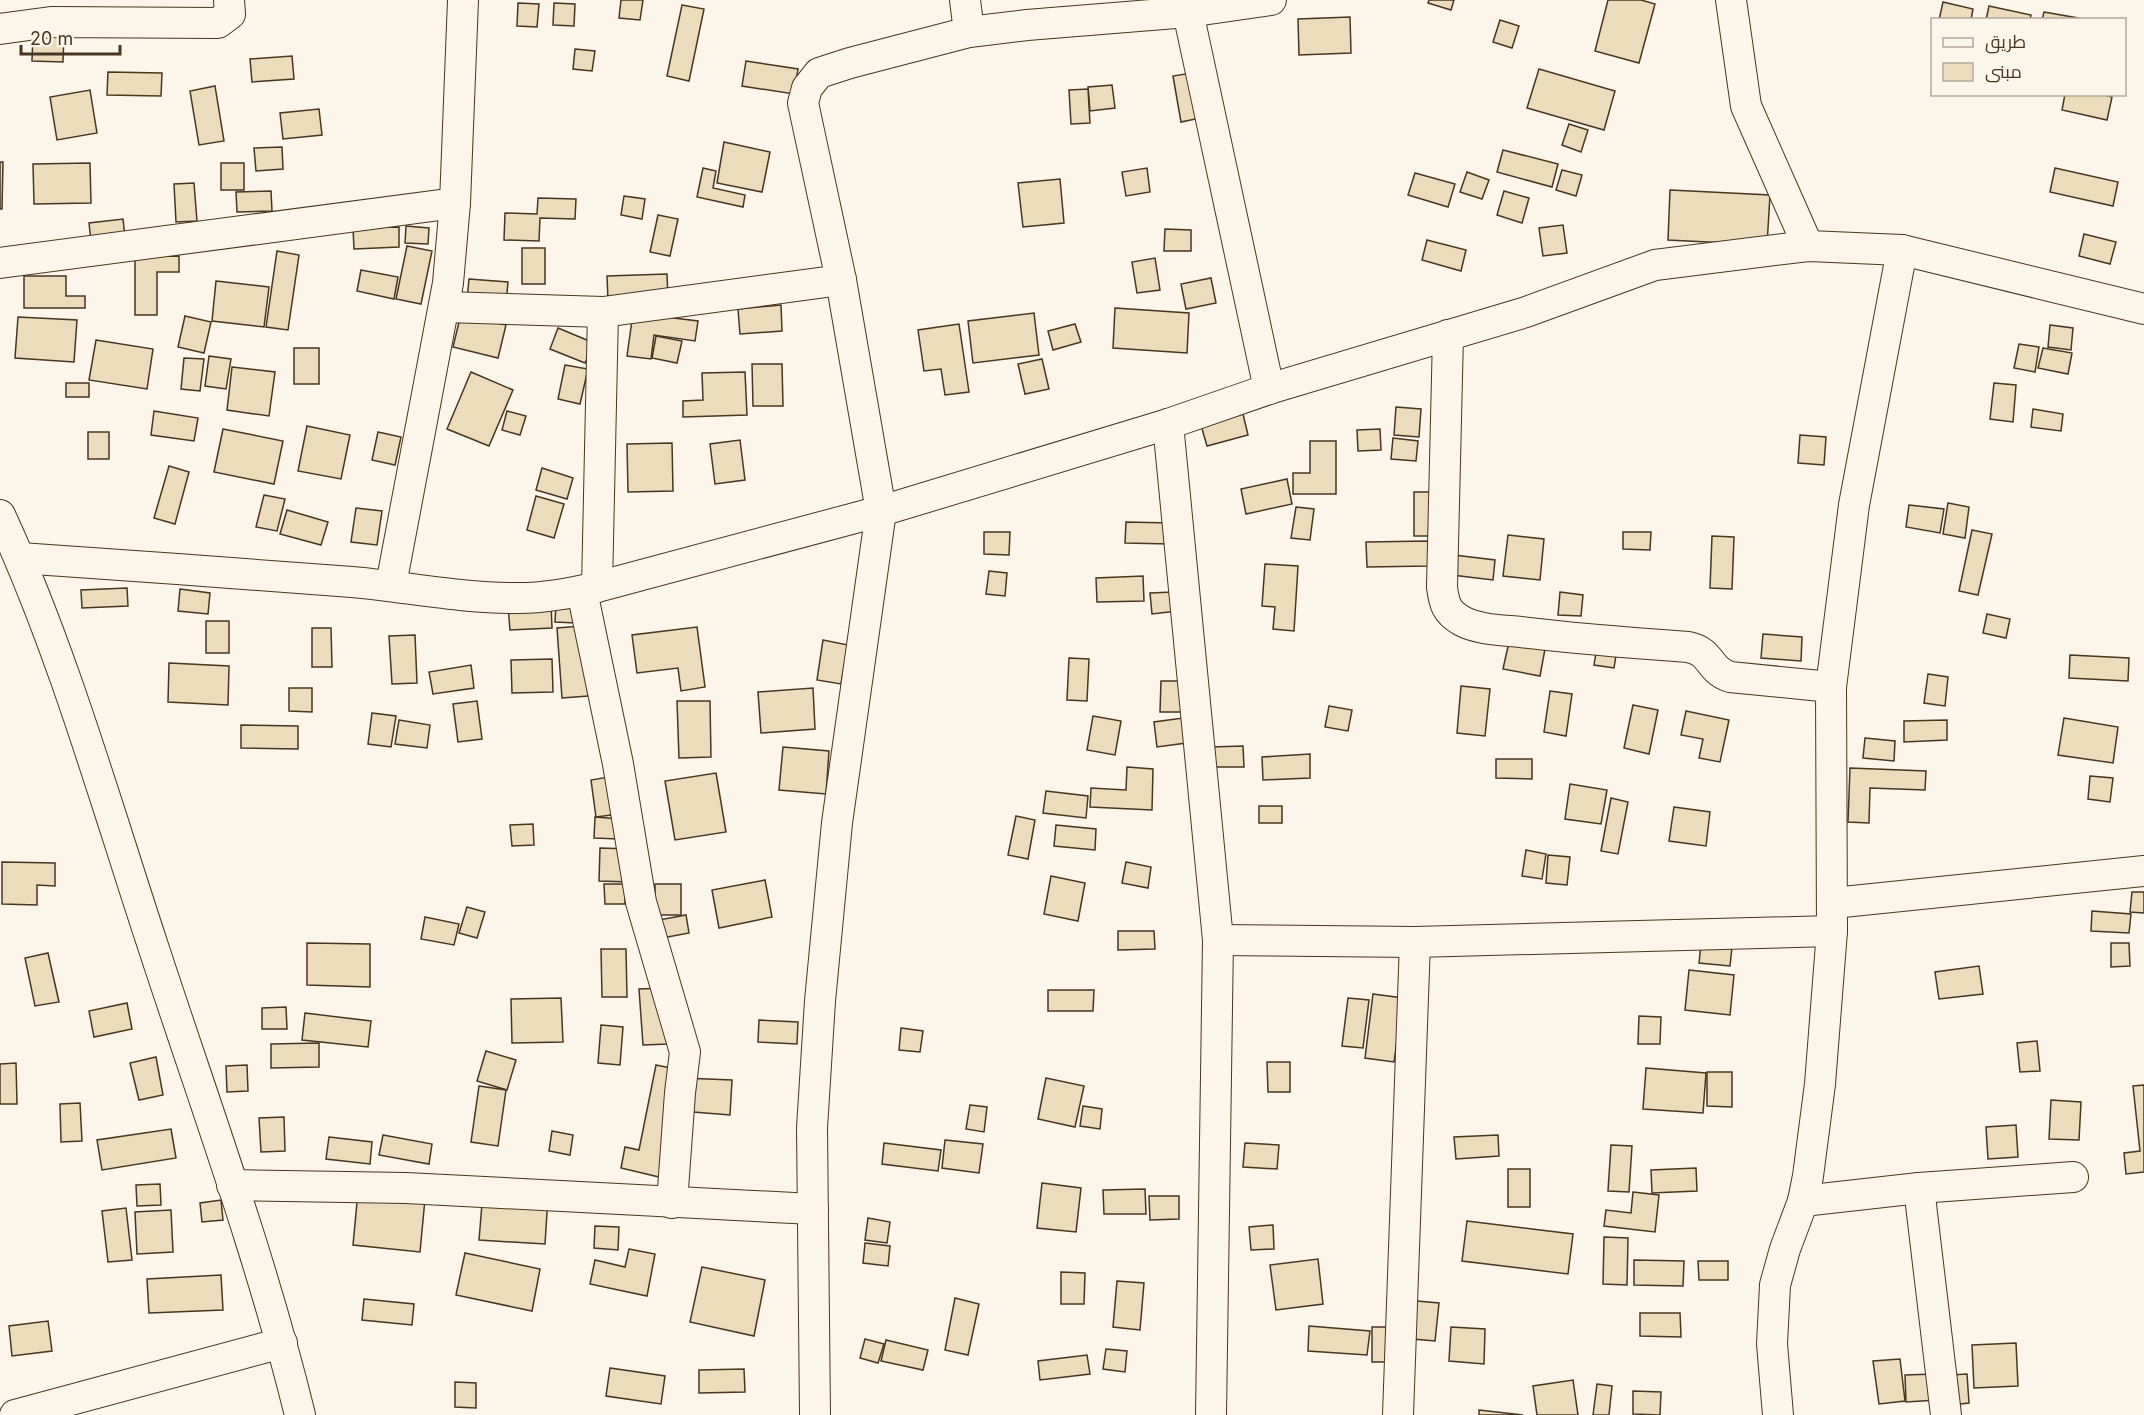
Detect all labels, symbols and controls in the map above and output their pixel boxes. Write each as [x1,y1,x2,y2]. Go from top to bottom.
scale bar [21,18,120,56]
legend [1931,18,2126,96]
text: 20 m [30,28,73,49]
text: طريق [1985,31,2026,54]
text: مبنى [1985,61,2022,83]

